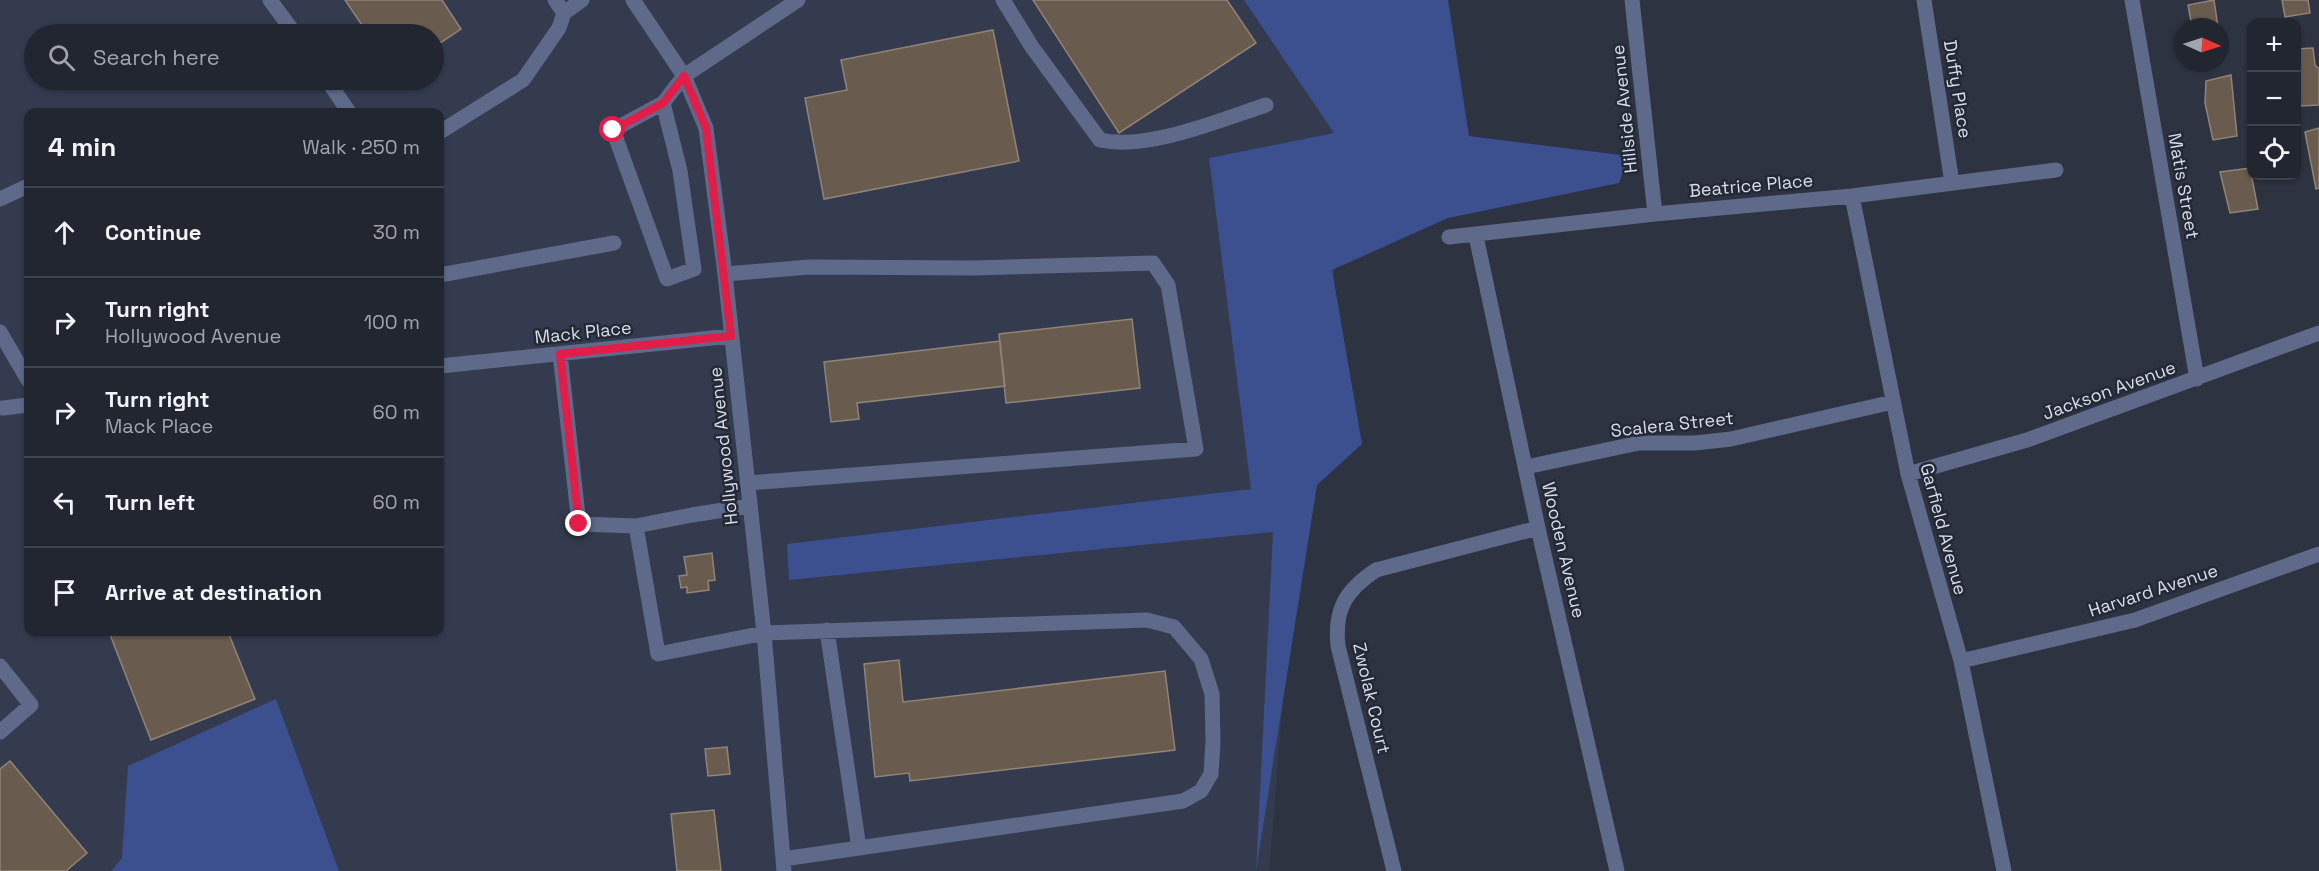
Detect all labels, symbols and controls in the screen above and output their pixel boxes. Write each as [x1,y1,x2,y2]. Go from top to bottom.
north arrow [2175,18,2229,72]
map controls [2247,18,2301,180]
button: + [2247,18,2301,72]
search box [24,24,444,90]
street label: Duffy Place [1939,38,1977,140]
icon: search [45,41,78,74]
text: Search here [93,43,220,71]
street label: Hillside Avenue [1606,44,1642,174]
button: − [2247,72,2301,126]
route start [599,116,625,142]
button: locate [2247,126,2301,180]
text: 4 min [48,130,116,164]
street label: Matis Street [2163,131,2205,241]
text: Walk · 250 m [302,134,420,160]
street label: Beatrice Place [1688,168,1814,202]
icon: ahead [48,216,81,249]
text: Continue [105,218,201,246]
text: 30 m [373,219,420,245]
text: Turn right [105,295,210,323]
icon: right [48,306,81,339]
text: 100 m [364,309,420,335]
street label: Mack Place [533,315,633,349]
text: Hollywood Avenue [105,323,281,349]
street label: Jackson Avenue [2039,355,2179,425]
street label: Hollywood Avenue [703,366,743,526]
text: Turn right [105,385,210,413]
icon: right [48,396,81,429]
text: 60 m [373,399,420,425]
street label: Scalera Street [1609,406,1735,442]
text: Mack Place [105,413,213,439]
street label: Garfield Avenue [1915,461,1973,597]
street label: Wooden Avenue [1537,480,1591,620]
icon: left [48,486,81,519]
text: Turn left [105,488,195,516]
text: 60 m [373,489,420,515]
route end [565,510,591,536]
street label: Harvard Avenue [2085,558,2221,622]
icon: arrive [48,576,81,609]
text: Arrive at destination [105,578,322,606]
street label: Zwolak Court [1348,640,1396,756]

